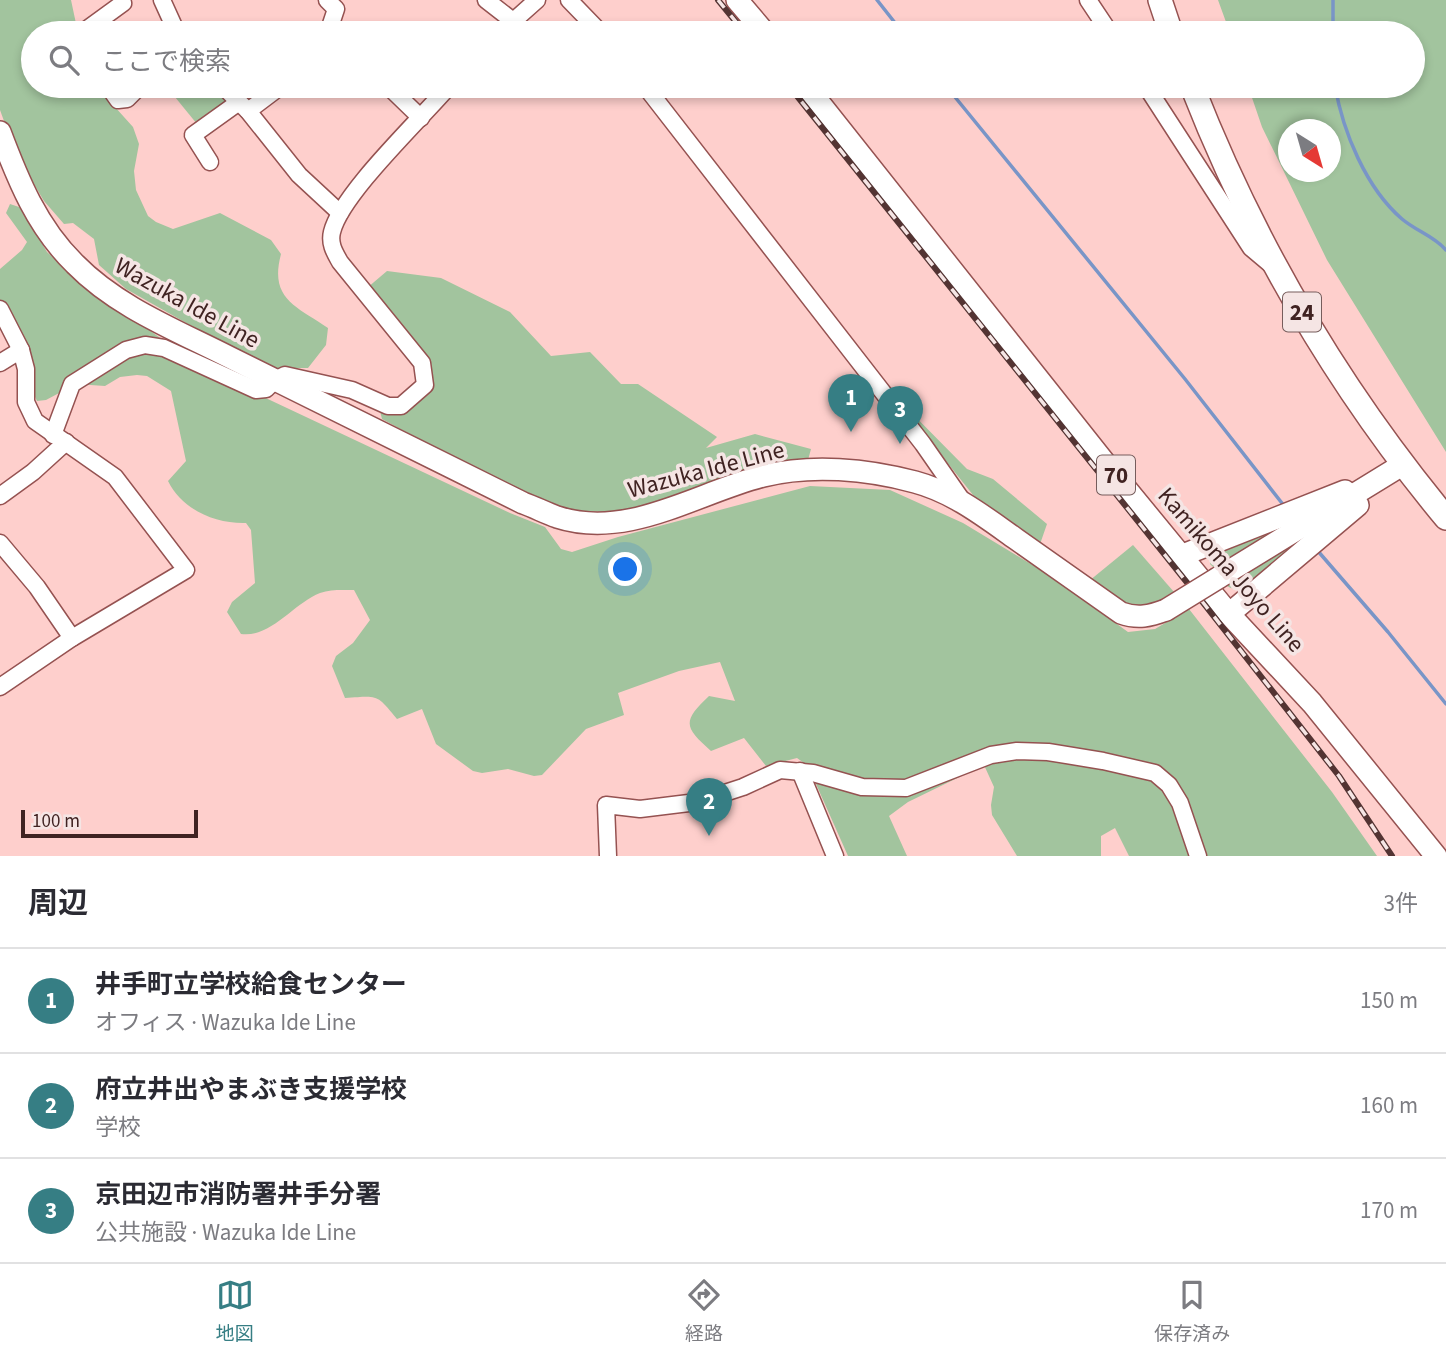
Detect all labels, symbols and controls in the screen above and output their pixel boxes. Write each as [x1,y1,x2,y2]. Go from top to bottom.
search box [21,21,1425,98]
icon: search [45,41,83,79]
text: ここで検索 [101,43,231,80]
north arrow [1278,119,1341,182]
street label: Wazuka Ide Line [108,249,266,357]
road number: 24 [1283,292,1321,332]
pin: 1 [828,374,874,432]
pin: 3 [877,386,923,444]
street label: Wazuka Ide Line [624,432,788,508]
road number: 70 [1097,456,1135,495]
street label: Kamikoma Joyo Line [1149,480,1313,660]
your location [608,552,642,586]
pin: 2 [686,778,732,836]
scale bar [21,807,198,839]
text: 100 m [32,808,80,835]
text: 周辺 [28,882,88,925]
text: 3件 [1384,887,1418,920]
text: 井手町立学校給食センター [95,966,407,1003]
text: 1 [45,984,57,1017]
text: 150 m [1360,984,1418,1017]
text: オフィス · Wazuka Ide Line [95,1006,356,1039]
text: 府立井出やまぶき支援学校 [95,1071,407,1108]
text: 2 [45,1089,57,1122]
text: 160 m [1360,1089,1418,1122]
text: 学校 [95,1111,141,1144]
text: 京田辺市消防署井手分署 [95,1176,381,1213]
text: 3 [45,1194,57,1227]
text: 170 m [1360,1194,1418,1227]
text: 公共施設 · Wazuka Ide Line [95,1216,356,1249]
tab: 地図 [216,1276,254,1348]
tab: 経路 [685,1276,723,1348]
tab: 保存済み [1154,1276,1230,1348]

